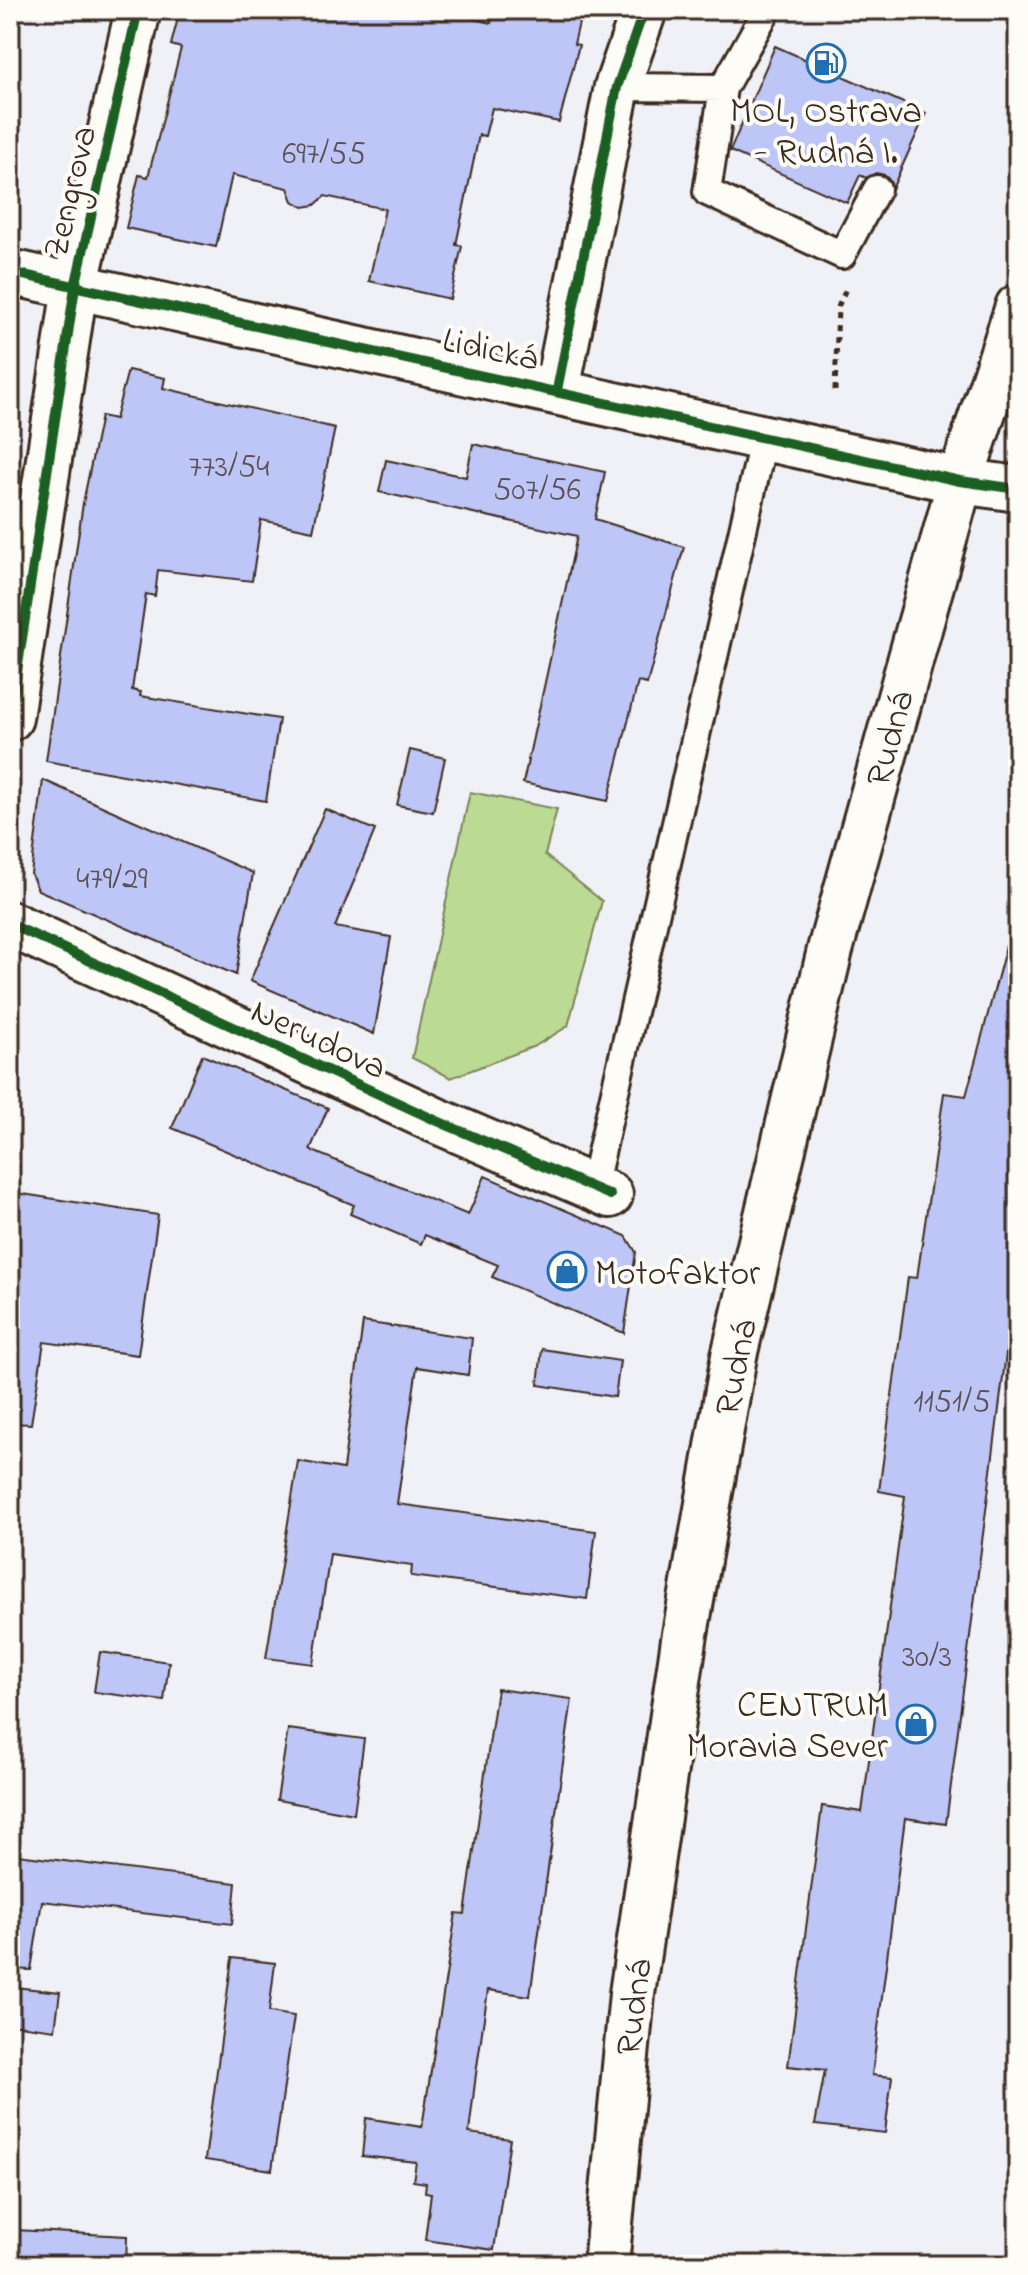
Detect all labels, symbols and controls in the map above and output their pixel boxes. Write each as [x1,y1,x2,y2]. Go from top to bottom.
fuel station icon: MOL, Ostrava - Rudná I. [805,42,847,84]
place label: MOL, Ostrava - Rudná I. [730,87,922,181]
street label: Zengrova [32,121,113,263]
house number: 697/55 [282,132,366,179]
street label: Lidická [437,315,543,387]
house number: 773/54 [189,445,270,492]
house number: 507/56 [493,468,581,515]
street label: Rudná [854,686,930,793]
house number: 479/29 [76,857,148,904]
street label: Nerudova [241,987,395,1096]
place label: Motofaktor [595,1249,761,1302]
shop icon: Motofaktor [546,1250,588,1292]
street label: Rudná [703,1315,774,1420]
house number: 1151/5 [913,1380,991,1427]
house number: 30/3 [902,1635,952,1682]
place label: CENTRUM Moravia Sever [687,1681,889,1775]
shop icon: CENTRUM Moravia Sever [895,1703,937,1745]
street label: Rudná [604,1956,669,2059]

